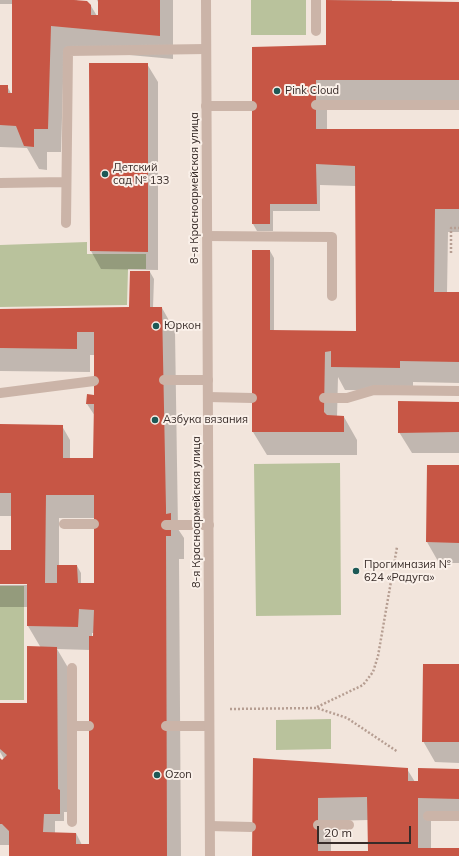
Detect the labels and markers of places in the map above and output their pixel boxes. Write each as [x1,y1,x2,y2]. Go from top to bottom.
place label: Pink Cloud [285,84,339,98]
marker: Pink Cloud [272,86,282,96]
place label: Детский сад № 133 [113,161,169,187]
marker: Детский сад № 133 [100,169,110,179]
place label: Юркон [164,319,201,333]
marker: Юркон [151,321,161,331]
place label: Азбука вязания [163,413,248,427]
marker: Азбука вязания [150,415,160,425]
place label: Прогимназия № 624 «Радуга» [364,558,451,584]
marker: Прогимназия № 624 «Радуга» [351,566,361,576]
place label: Ozon [165,768,192,782]
marker: Ozon [152,770,162,780]

